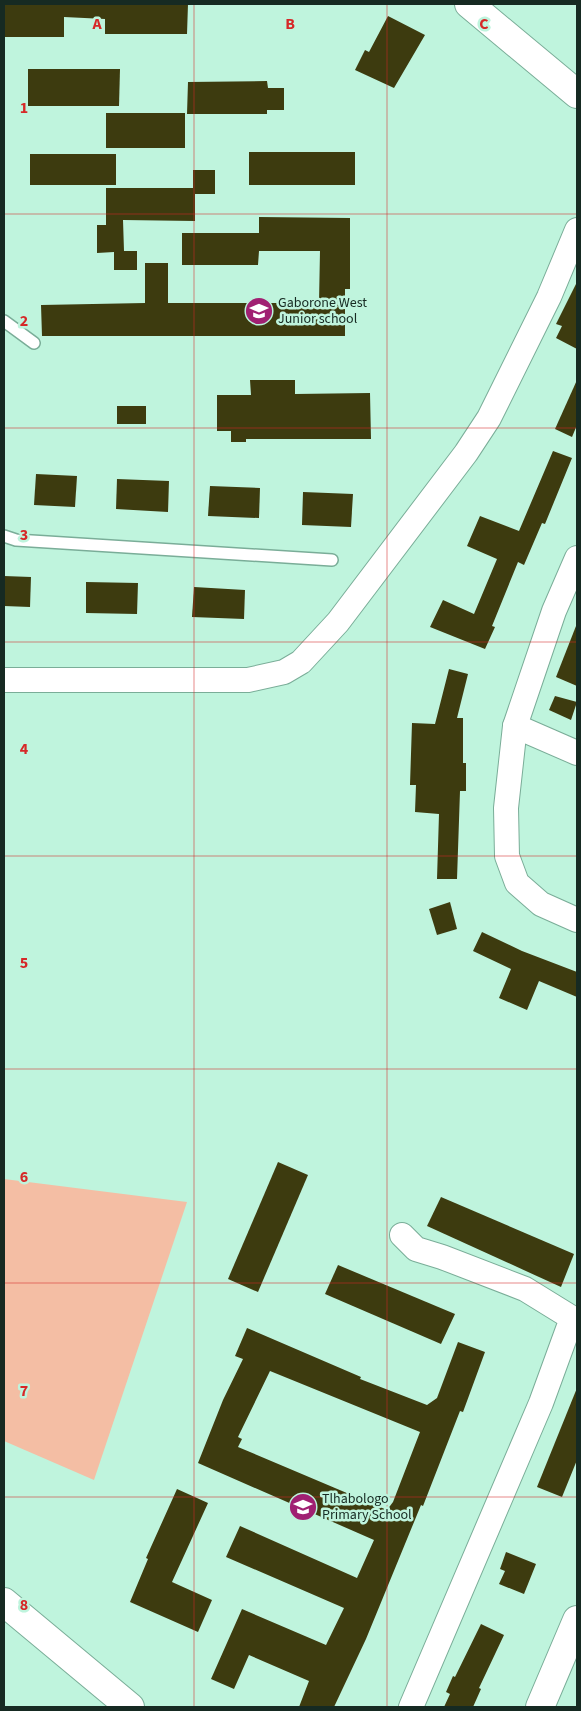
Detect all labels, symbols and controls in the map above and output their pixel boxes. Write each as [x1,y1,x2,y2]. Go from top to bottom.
text: A [91,13,102,35]
text: B [285,13,295,35]
text: C [479,13,489,35]
text: 1 [20,97,28,119]
place label: Gaborone West Junior school [278,293,367,329]
school or university icon: Gaborone West Junior school [244,296,274,326]
text: 2 [20,310,28,332]
text: 3 [20,524,28,546]
text: 4 [20,738,29,760]
text: 5 [20,952,28,974]
text: 6 [20,1166,28,1188]
text: 7 [20,1380,28,1402]
place label: Tlhabologo Primary School [322,1489,412,1525]
school or university icon: Tlhabologo Primary School [288,1492,318,1522]
text: 8 [20,1594,28,1616]

